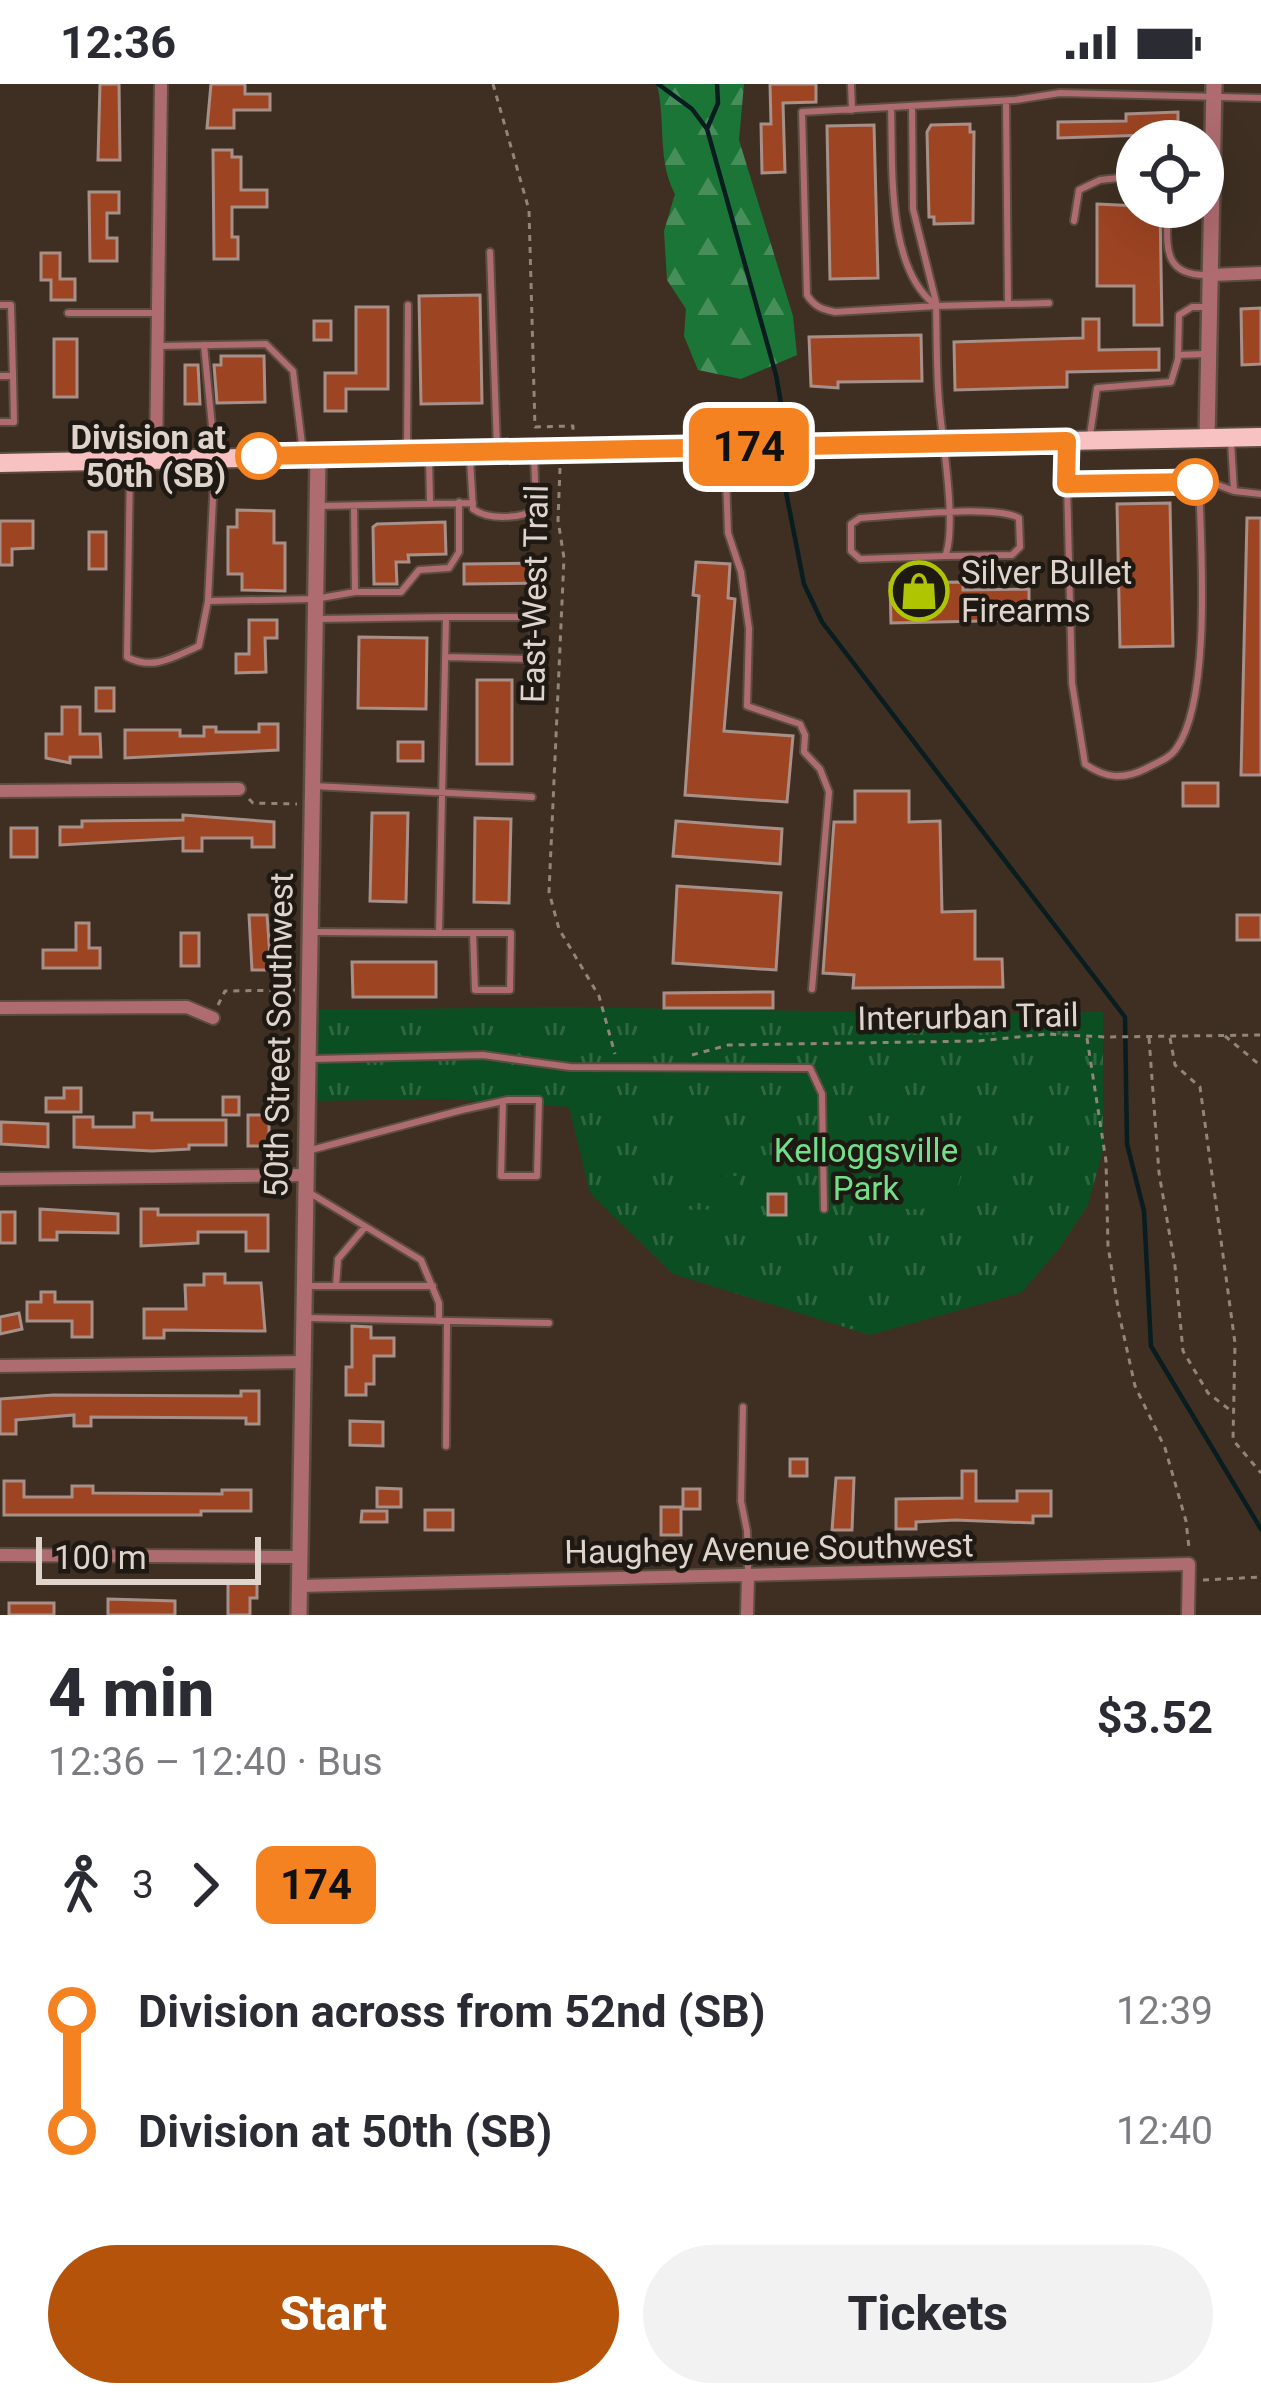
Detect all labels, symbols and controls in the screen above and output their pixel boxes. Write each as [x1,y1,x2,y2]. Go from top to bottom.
text: 12:36 [60,16,176,69]
map controls [1116,120,1224,228]
button: locate [1116,120,1224,228]
line badge: 174 [680,408,818,486]
place label: Division at 50th (SB) [71,418,226,495]
text: 174 [713,422,785,471]
marker: Division at 50th (SB) [237,434,281,478]
unlabelled marker [1173,460,1217,504]
street label: East-West Trail [513,485,556,703]
place label: Silver Bullet Firearms [961,553,1132,630]
shop icon: Silver Bullet Firearms [888,560,950,622]
street label: 50th Street Southwest [256,872,301,1198]
street label: Interurban Trail [857,995,1079,1038]
park label: Kelloggsville Park [774,1131,958,1208]
street label: Haughey Avenue Southwest [564,1525,974,1572]
scale bar [36,1531,261,1584]
text: 100 m [54,1538,147,1577]
text: 4 min [48,1655,214,1732]
text: $3.52 [1097,1691,1213,1744]
text: 12:36 – 12:40 · Bus [48,1739,383,1785]
icon: walk [48,1852,114,1918]
icon: forward [172,1852,238,1918]
text: 174 [280,1860,352,1909]
text: 3 [132,1862,154,1908]
text: Division across from 52nd (SB) [138,1985,766,2038]
text: 12:39 [1116,1988,1213,2034]
text: Division at 50th (SB) [138,2105,552,2158]
text: 12:40 [1116,2108,1213,2154]
button: Start [48,2245,619,2383]
button: Tickets [643,2245,1213,2383]

